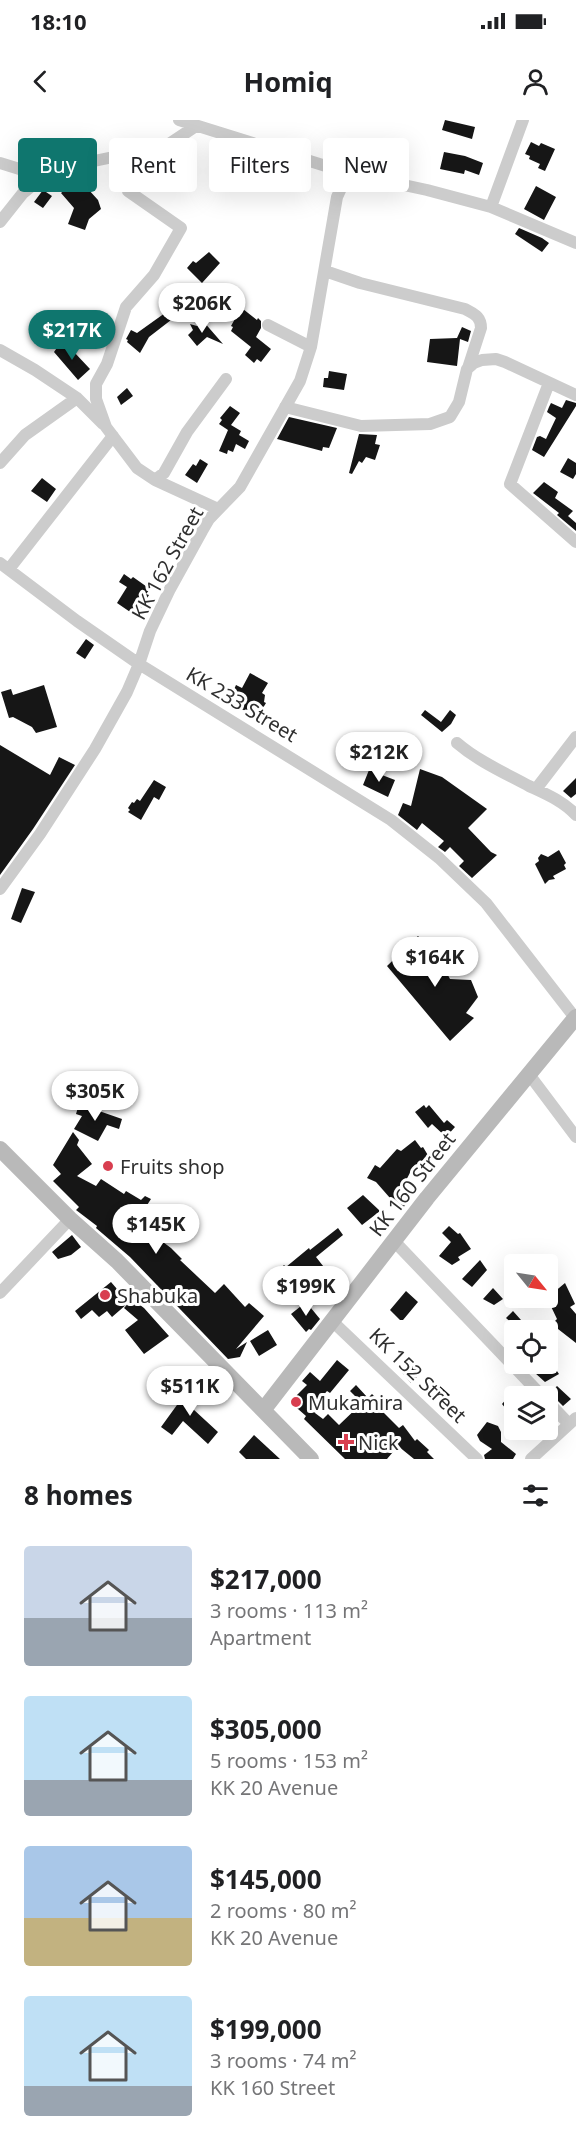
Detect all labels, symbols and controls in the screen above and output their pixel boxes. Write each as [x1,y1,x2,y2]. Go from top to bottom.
text: 18:10 [30,6,87,36]
text: Homiq [244,63,333,100]
icon: back [24,65,57,98]
icon: person [519,65,552,98]
chip: Buy [18,138,97,192]
chip: Rent [109,138,197,192]
chip: Filters [209,138,311,192]
chip: New [323,138,409,192]
pin: $206K [160,283,244,334]
text: $206K [172,289,232,316]
pin: $217K [30,310,114,361]
text: $217K [42,316,102,343]
street label: KK 162 Street [125,502,209,624]
street label: KK 233 Street [181,660,303,748]
pin: $212K [337,732,421,783]
text: $212K [349,738,409,765]
pin: $164K [393,937,477,988]
text: $164K [405,943,465,970]
pin: $305K [53,1071,137,1122]
text: $305K [65,1077,125,1104]
street label: KK 160 Street [363,1126,461,1242]
place label: Fruits shop [120,1153,225,1180]
marker: Fruits shop [101,1159,115,1173]
pin: $145K [114,1204,198,1255]
text: $145K [126,1210,186,1237]
north arrow [504,1254,558,1308]
map controls [504,1254,558,1440]
pin: $199K [264,1266,348,1317]
text: $199K [276,1272,336,1299]
place label: Shabuka [117,1282,198,1309]
marker: Shabuka [98,1288,112,1302]
button: locate [504,1320,558,1374]
street label: KK 152 Street [364,1322,472,1428]
pin: $511K [148,1366,232,1417]
text: $511K [160,1372,220,1399]
button: layers [504,1386,558,1440]
place label: Mukamira [308,1389,403,1416]
marker: Mukamira [289,1395,303,1409]
place label: Nick [358,1429,399,1456]
marker: Nick [339,1435,353,1449]
text: 8 homes [24,1477,133,1513]
icon: filters [519,1479,552,1512]
text: $217,000 [210,1561,322,1597]
icon: home [72,1570,144,1642]
text: 3 rooms · 113 m² [210,1597,368,1624]
text: Apartment [210,1624,311,1651]
text: $305,000 [210,1711,322,1747]
icon: home [72,1720,144,1792]
text: 5 rooms · 153 m² [210,1747,368,1774]
text: KK 20 Avenue [210,1774,338,1801]
text: $145,000 [210,1861,322,1897]
icon: home [72,1870,144,1942]
text: 2 rooms · 80 m² [210,1897,357,1924]
text: KK 20 Avenue [210,1924,338,1951]
text: $199,000 [210,2011,322,2047]
icon: home [72,2020,144,2092]
text: 3 rooms · 74 m² [210,2047,357,2074]
text: KK 160 Street [210,2074,335,2101]

